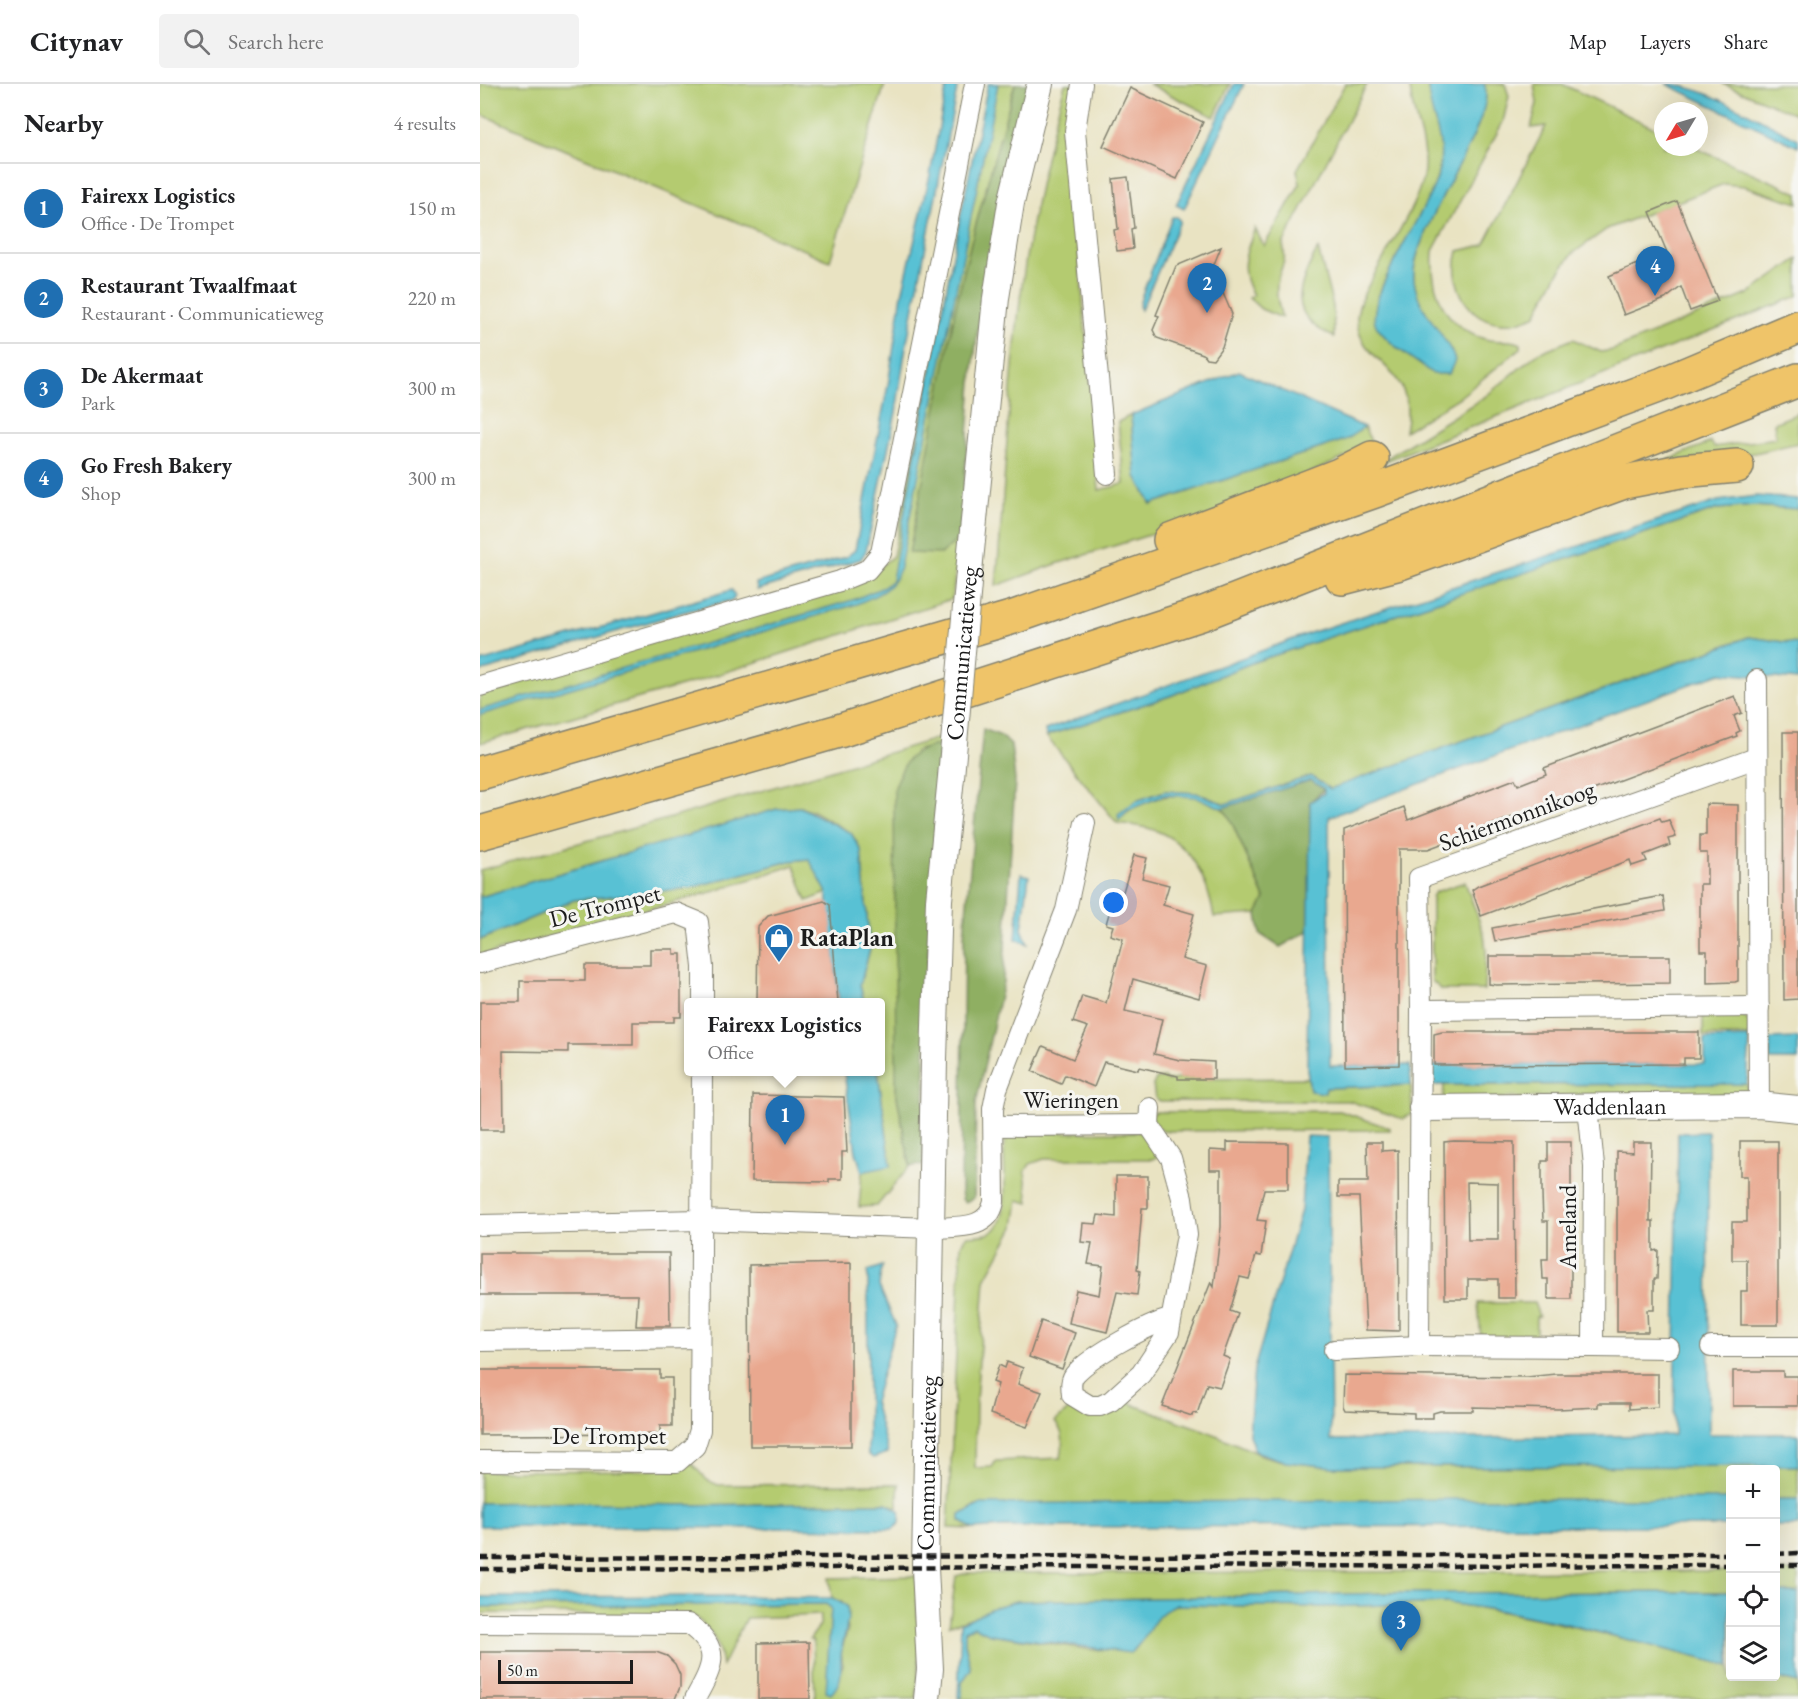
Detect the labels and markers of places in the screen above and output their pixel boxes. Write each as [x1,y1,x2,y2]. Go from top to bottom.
pin: 4 [1636,246,1674,296]
pin: 2 [1188,264,1226,313]
shop icon: RataPlan [763,922,795,964]
place label: RataPlan [800,922,894,953]
pin: 1 [766,1096,804,1145]
pin: 3 [1382,1602,1420,1651]

